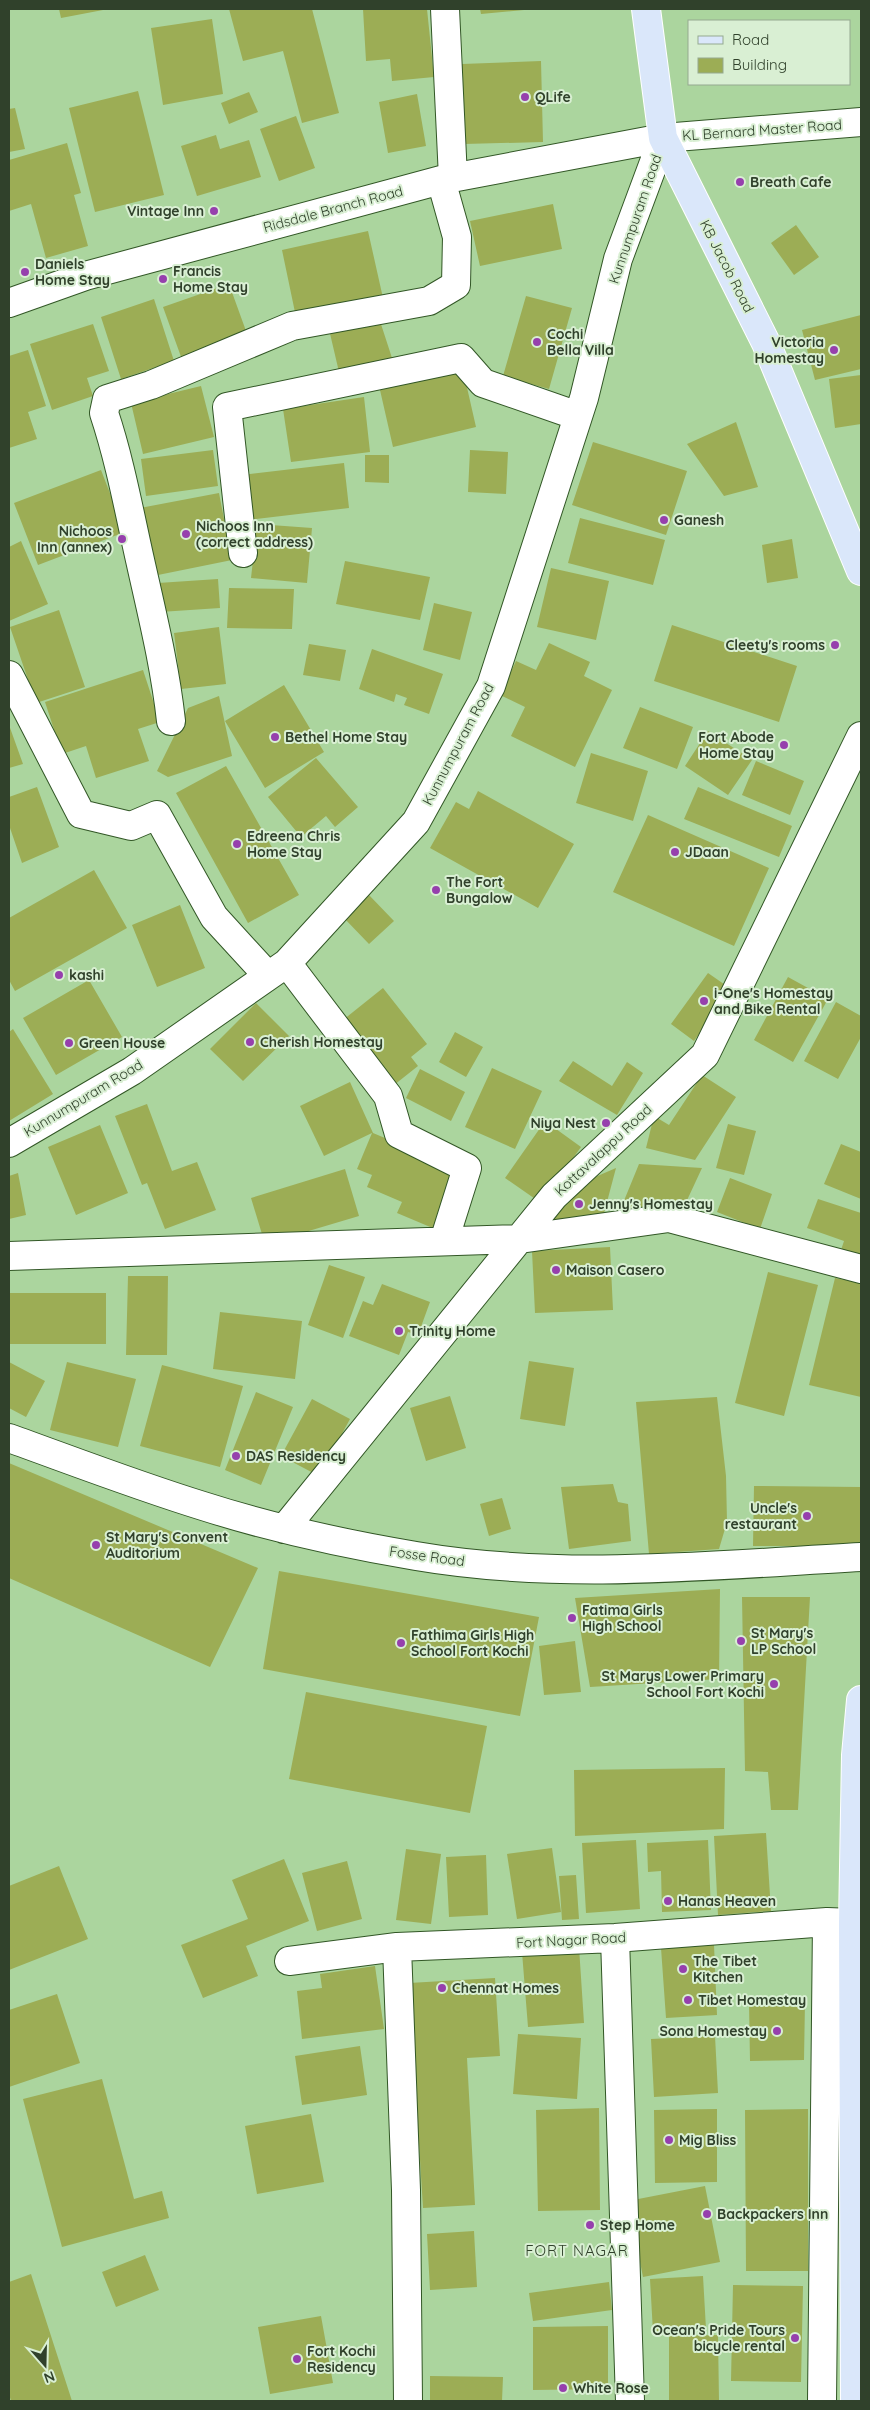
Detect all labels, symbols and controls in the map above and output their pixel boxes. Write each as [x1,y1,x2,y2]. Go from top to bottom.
legend [688,20,850,85]
text: Road [732,30,769,49]
text: Building [732,55,787,74]
place label: QLife [535,88,571,106]
marker: QLife [519,91,531,103]
street label: KL Bernard Master Road [681,115,843,145]
street label: Kunnumpuram Road [604,152,666,286]
place label: Breath Cafe [750,173,831,191]
marker: Breath Cafe [734,176,746,188]
street label: Ridsdale Branch Road [261,182,405,236]
place label: Vintage Inn [127,202,204,220]
marker: Vintage Inn [208,205,220,217]
street label: KB Jacob Road [696,217,758,315]
place label: Daniels Home Stay [35,255,110,289]
place label: Francis Home Stay [173,262,248,296]
marker: Daniels Home Stay [19,266,31,278]
marker: Francis Home Stay [157,273,169,285]
place label: Cochi Bella Villa [547,325,614,359]
place label: Victoria Homestay [755,333,824,367]
marker: Cochi Bella Villa [531,336,543,348]
marker: Victoria Homestay [828,344,840,356]
place label: Ganesh [674,511,724,529]
marker: Ganesh [658,514,670,526]
place label: Nichoos Inn (correct address) [196,517,313,551]
place label: Nichoos Inn (annex) [37,522,112,556]
marker: Nichoos Inn (correct address) [180,528,192,540]
marker: Nichoos Inn (annex) [116,533,128,545]
place label: Cleety's rooms [726,636,825,654]
marker: Cleety's rooms [829,639,841,651]
street label: Kunnumpuram Road [418,680,498,808]
place label: Bethel Home Stay [285,728,407,746]
place label: Fort Abode Home Stay [698,728,774,762]
marker: Bethel Home Stay [269,731,281,743]
marker: Fort Abode Home Stay [778,739,790,751]
place label: Edreena Chris Home Stay [247,827,340,861]
marker: Edreena Chris Home Stay [231,838,243,850]
place label: JDaan [685,843,729,861]
marker: JDaan [669,846,681,858]
place label: The Fort Bungalow [446,873,513,907]
marker: The Fort Bungalow [430,884,442,896]
place label: kashi [69,966,104,984]
marker: kashi [53,969,65,981]
place label: i-One's Homestay and Bike Rental [714,984,833,1018]
marker: i-One's Homestay and Bike Rental [698,995,710,1007]
place label: Cherish Homestay [260,1033,383,1051]
place label: Green House [79,1034,165,1052]
marker: Cherish Homestay [244,1036,256,1048]
marker: Green House [63,1037,75,1049]
street label: Kunnumpuram Road [20,1055,146,1141]
street label: Kottavalappu Road [551,1100,655,1200]
place label: Niya Nest [530,1114,596,1132]
marker: Niya Nest [600,1117,612,1129]
place label: Jenny's Homestay [589,1195,713,1213]
marker: Jenny's Homestay [573,1198,585,1210]
place label: Maison Casero [566,1261,665,1279]
marker: Maison Casero [550,1264,562,1276]
place label: Trinity Home [409,1322,496,1340]
marker: Trinity Home [393,1325,405,1337]
place label: DAS Residency [246,1447,346,1465]
marker: DAS Residency [230,1450,242,1462]
place label: Uncle's restaurant [725,1499,797,1533]
marker: Uncle's restaurant [801,1510,813,1522]
place label: St Mary's Convent Auditorium [106,1528,228,1562]
marker: St Mary's Convent Auditorium [90,1539,102,1551]
street label: Fosse Road [388,1542,466,1570]
place label: Fatima Girls High School [582,1601,663,1635]
marker: Fatima Girls High School [566,1612,578,1624]
place label: St Mary's LP School [751,1624,816,1658]
place label: Fathima Girls High School Fort Kochi [411,1626,534,1660]
marker: St Mary's LP School [735,1635,747,1647]
marker: Fathima Girls High School Fort Kochi [395,1637,407,1649]
place label: St Marys Lower Primary School Fort Kochi [601,1667,764,1701]
marker: St Marys Lower Primary School Fort Kochi [768,1678,780,1690]
place label: Hanas Heaven [678,1892,776,1910]
marker: Hanas Heaven [662,1895,674,1907]
street label: Fort Nagar Road [516,1928,626,1952]
place label: The Tibet Kitchen [693,1952,757,1986]
marker: The Tibet Kitchen [677,1963,689,1975]
place label: Chennat Homes [452,1979,559,1997]
marker: Chennat Homes [436,1982,448,1994]
place label: Tibet Homestay [698,1991,806,2009]
marker: Tibet Homestay [682,1994,694,2006]
place label: Sona Homestay [659,2022,767,2040]
marker: Sona Homestay [771,2025,783,2037]
place label: Mig Bliss [679,2131,737,2149]
marker: Mig Bliss [663,2134,675,2146]
place label: Backpackers Inn [717,2205,828,2223]
marker: Backpackers Inn [701,2208,713,2220]
place label: Step Home [600,2216,675,2234]
marker: Step Home [584,2219,596,2231]
district label: FORT NAGAR [525,2241,629,2260]
place label: Ocean's Pride Tours bicycle rental [652,2321,785,2355]
marker: Ocean's Pride Tours bicycle rental [789,2332,801,2344]
north arrow [20,2340,70,2390]
place label: Fort Kochi Residency [307,2342,376,2376]
marker: Fort Kochi Residency [291,2353,303,2365]
text: N [42,2367,57,2387]
place label: White Rose [573,2379,649,2397]
marker: White Rose [557,2382,569,2394]

